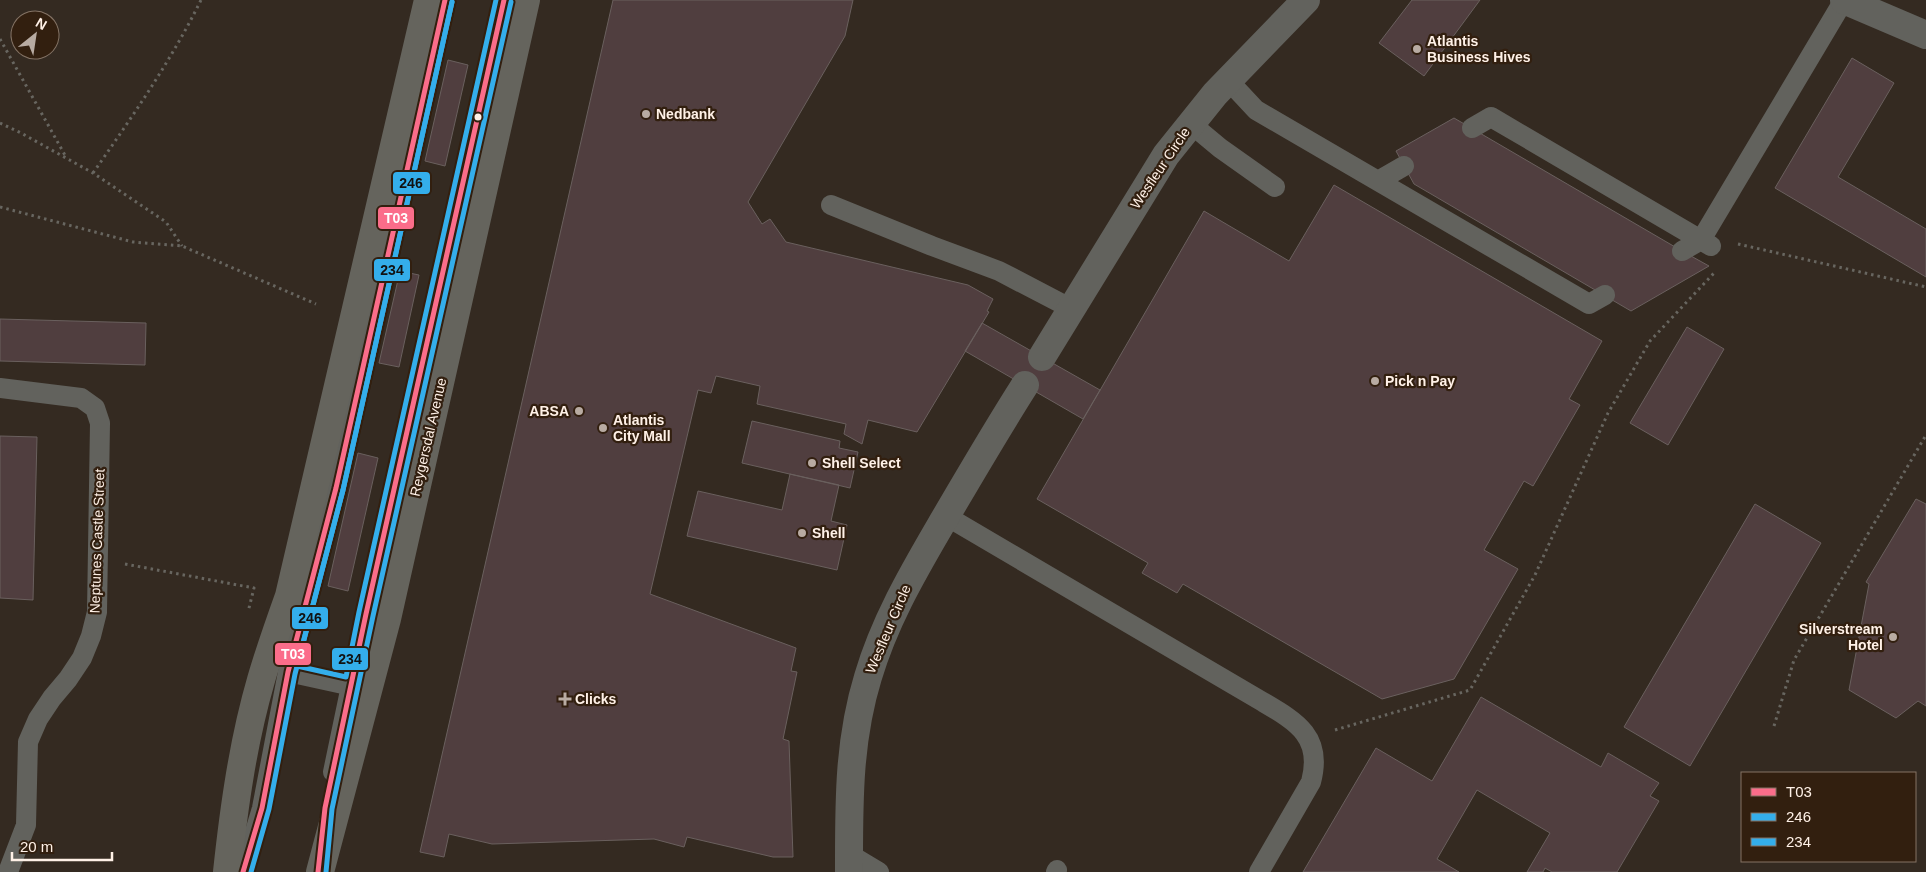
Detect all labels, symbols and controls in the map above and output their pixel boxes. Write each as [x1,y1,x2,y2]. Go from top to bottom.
north arrow [10,10,60,60]
text: N [33,14,50,33]
place label: Atlantis Business Hives [1427,33,1531,65]
marker: Atlantis Business Hives [1411,43,1423,55]
place label: Nedbank [656,106,715,122]
marker: Nedbank [640,108,652,120]
unlabelled marker [473,112,483,122]
street label: Wesfleur Circle [1127,124,1193,212]
line badge: 246 [392,171,431,195]
text: 246 [399,175,423,191]
line badge: T03 [377,206,415,230]
text: T03 [384,210,408,226]
line badge: 234 [373,258,411,282]
text: 234 [380,262,404,278]
place label: Pick n Pay [1385,373,1455,389]
marker: Pick n Pay [1369,375,1381,387]
street label: Reygersdal Avenue [407,376,449,498]
place label: ABSA [529,403,569,419]
marker: ABSA [573,405,585,417]
place label: Atlantis City Mall [613,412,671,444]
marker: Atlantis City Mall [597,422,609,434]
place label: Shell Select [822,455,901,471]
marker: Shell Select [806,457,818,469]
street label: Neptunes Castle Street [86,468,108,614]
place label: Shell [812,525,845,541]
marker: Shell [796,527,808,539]
street label: Wesfleur Circle [862,582,914,676]
line badge: 246 [291,606,329,630]
text: 246 [298,610,322,626]
place label: Silverstream Hotel [1799,621,1883,653]
marker: Silverstream Hotel [1887,631,1899,643]
line badge: T03 [274,642,312,666]
text: T03 [281,646,305,662]
line badge: 234 [331,647,369,671]
text: 234 [338,651,362,667]
place label: Clicks [575,691,616,707]
marker: Clicks [559,693,571,705]
legend [1741,772,1916,862]
text: T03 [1786,783,1812,800]
text: 246 [1786,808,1811,825]
scale bar [12,830,112,862]
text: 234 [1786,833,1811,850]
text: 20 m [20,838,53,855]

